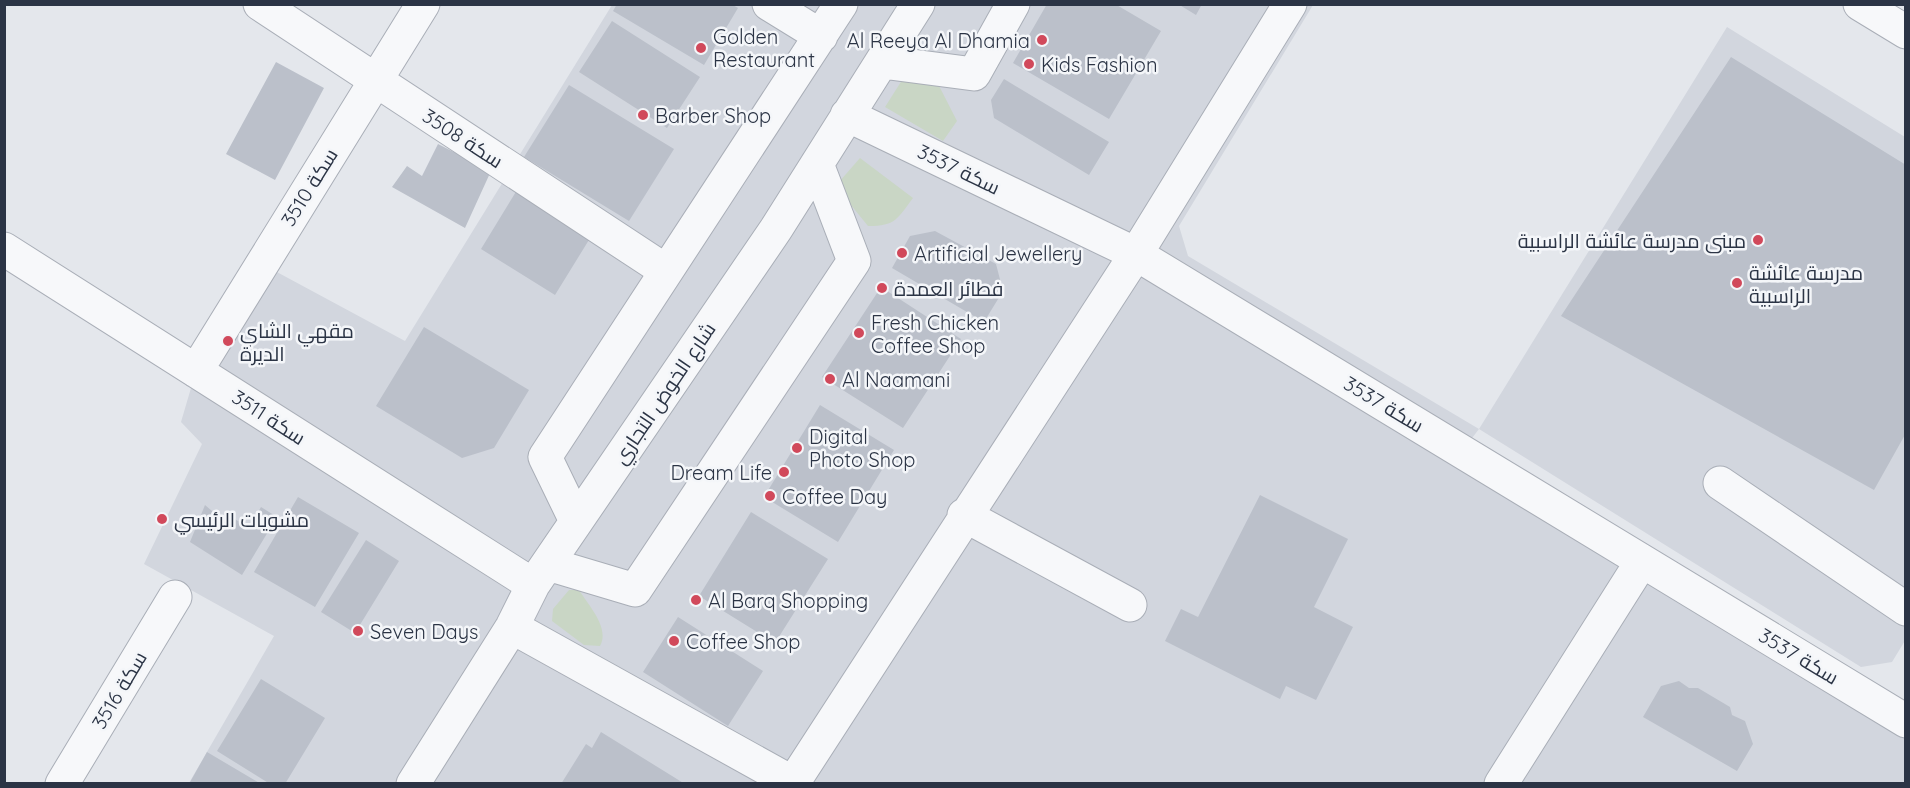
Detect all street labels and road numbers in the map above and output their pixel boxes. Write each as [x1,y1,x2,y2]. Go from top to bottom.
street label: سكة 3508 [418,103,508,173]
street label: سكة 3537 [914,138,1004,200]
street label: سكة 3510 [275,143,343,231]
street label: شارع الخوض التجاري [607,317,724,471]
street label: سكة 3537 [1339,370,1429,438]
street label: سكة 3511 [227,384,311,450]
street label: سكة 3537 [1754,622,1844,690]
street label: سكة 3516 [86,647,152,733]

